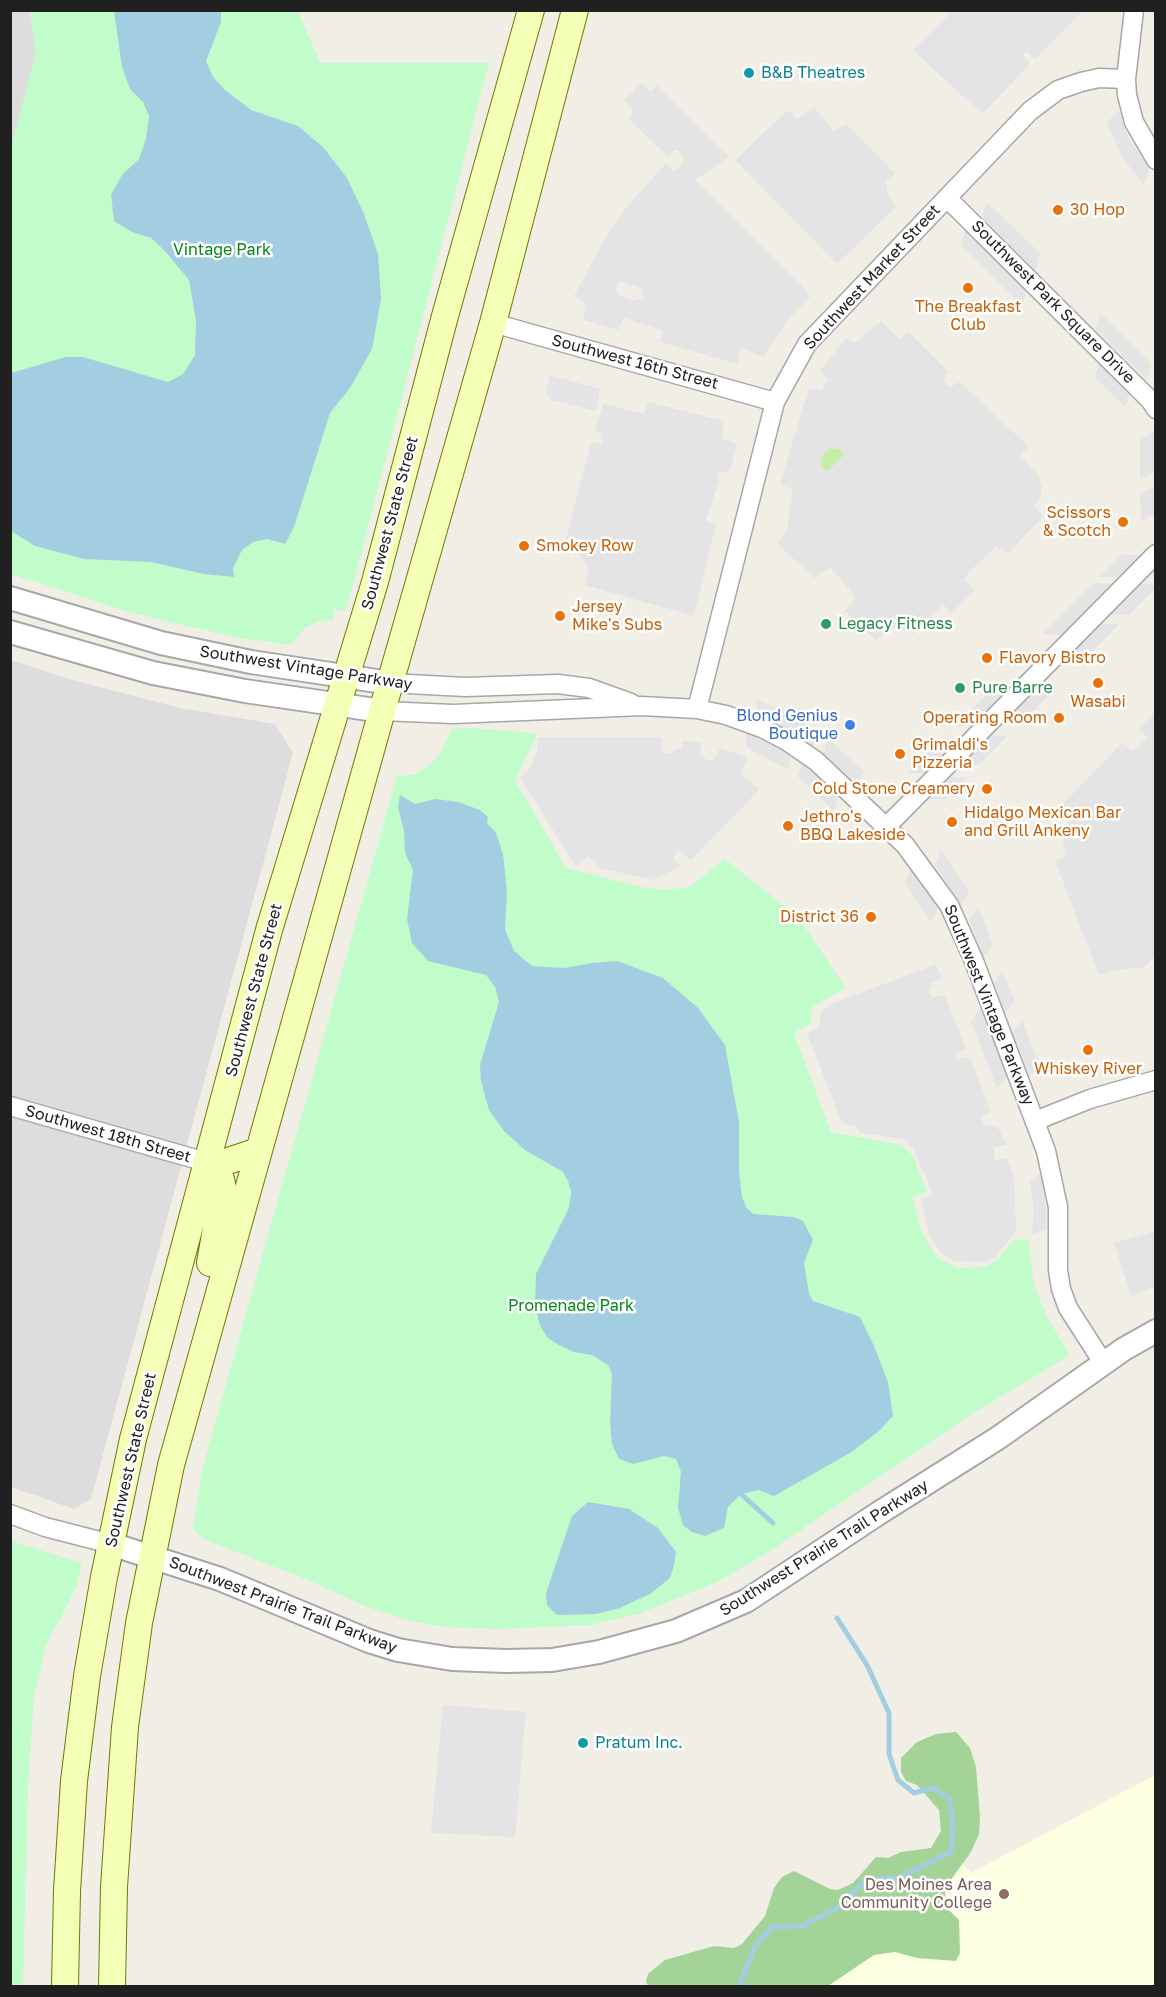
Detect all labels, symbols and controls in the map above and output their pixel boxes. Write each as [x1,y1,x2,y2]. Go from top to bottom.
place label: B&B Theatres [761,63,865,83]
marker: B&B Theatres [742,66,756,80]
street label: Southwest Market Street [800,200,944,354]
place label: 30 Hop [1070,200,1125,220]
marker: 30 Hop [1051,203,1065,217]
street label: Southwest Park Square Drive [967,216,1139,388]
park label: Vintage Park [173,240,271,260]
marker: The Breakfast Club [961,281,975,295]
place label: The Breakfast Club [915,297,1021,335]
street label: Southwest 16th Street [550,331,720,393]
street label: Southwest State Street [358,434,422,612]
place label: Scissors & Scotch [1043,503,1111,541]
marker: Scissors & Scotch [1116,515,1130,529]
place label: Smokey Row [536,536,634,556]
marker: Smokey Row [517,539,531,553]
place label: Jersey Mike's Subs [572,597,662,635]
marker: Jersey Mike's Subs [553,609,567,623]
place label: Legacy Fitness [838,614,953,634]
marker: Legacy Fitness [819,617,833,631]
street label: Southwest Vintage Parkway [198,642,414,694]
place label: Flavory Bistro [999,648,1106,668]
marker: Flavory Bistro [980,651,994,665]
marker: Wasabi [1091,676,1105,690]
place label: Pure Barre [972,678,1053,698]
marker: Pure Barre [953,681,967,695]
place label: Wasabi [1070,692,1126,712]
place label: Blond Genius Boutique [736,706,838,744]
place label: Operating Room [923,708,1047,728]
marker: Operating Room [1052,711,1066,725]
marker: Blond Genius Boutique [843,718,857,732]
place label: Grimaldi's Pizzeria [912,735,988,773]
marker: Grimaldi's Pizzeria [893,747,907,761]
place label: Cold Stone Creamery [812,779,975,799]
marker: Cold Stone Creamery [980,782,994,796]
place label: Hidalgo Mexican Bar and Grill Ankeny [964,803,1121,841]
place label: Jethro's BBQ Lakeside [800,807,905,845]
marker: Hidalgo Mexican Bar and Grill Ankeny [945,815,959,829]
marker: Jethro's BBQ Lakeside [781,819,795,833]
street label: Southwest State Street [222,901,286,1079]
street label: Southwest Vintage Parkway [940,902,1038,1108]
place label: District 36 [780,907,859,927]
marker: District 36 [864,910,878,924]
marker: Whiskey River [1081,1043,1095,1057]
place label: Whiskey River [1034,1059,1142,1079]
street label: Southwest 18th Street [23,1101,193,1167]
park label: Promenade Park [508,1296,634,1316]
street label: Southwest State Street [102,1371,160,1549]
street label: Southwest Prairie Trail Parkway [716,1476,932,1620]
street label: Southwest Prairie Trail Parkway [166,1553,400,1657]
place label: Pratum Inc. [595,1733,683,1753]
marker: Pratum Inc. [576,1736,590,1750]
place label: Des Moines Area Community College [841,1875,992,1913]
marker: Des Moines Area Community College [997,1887,1011,1901]

